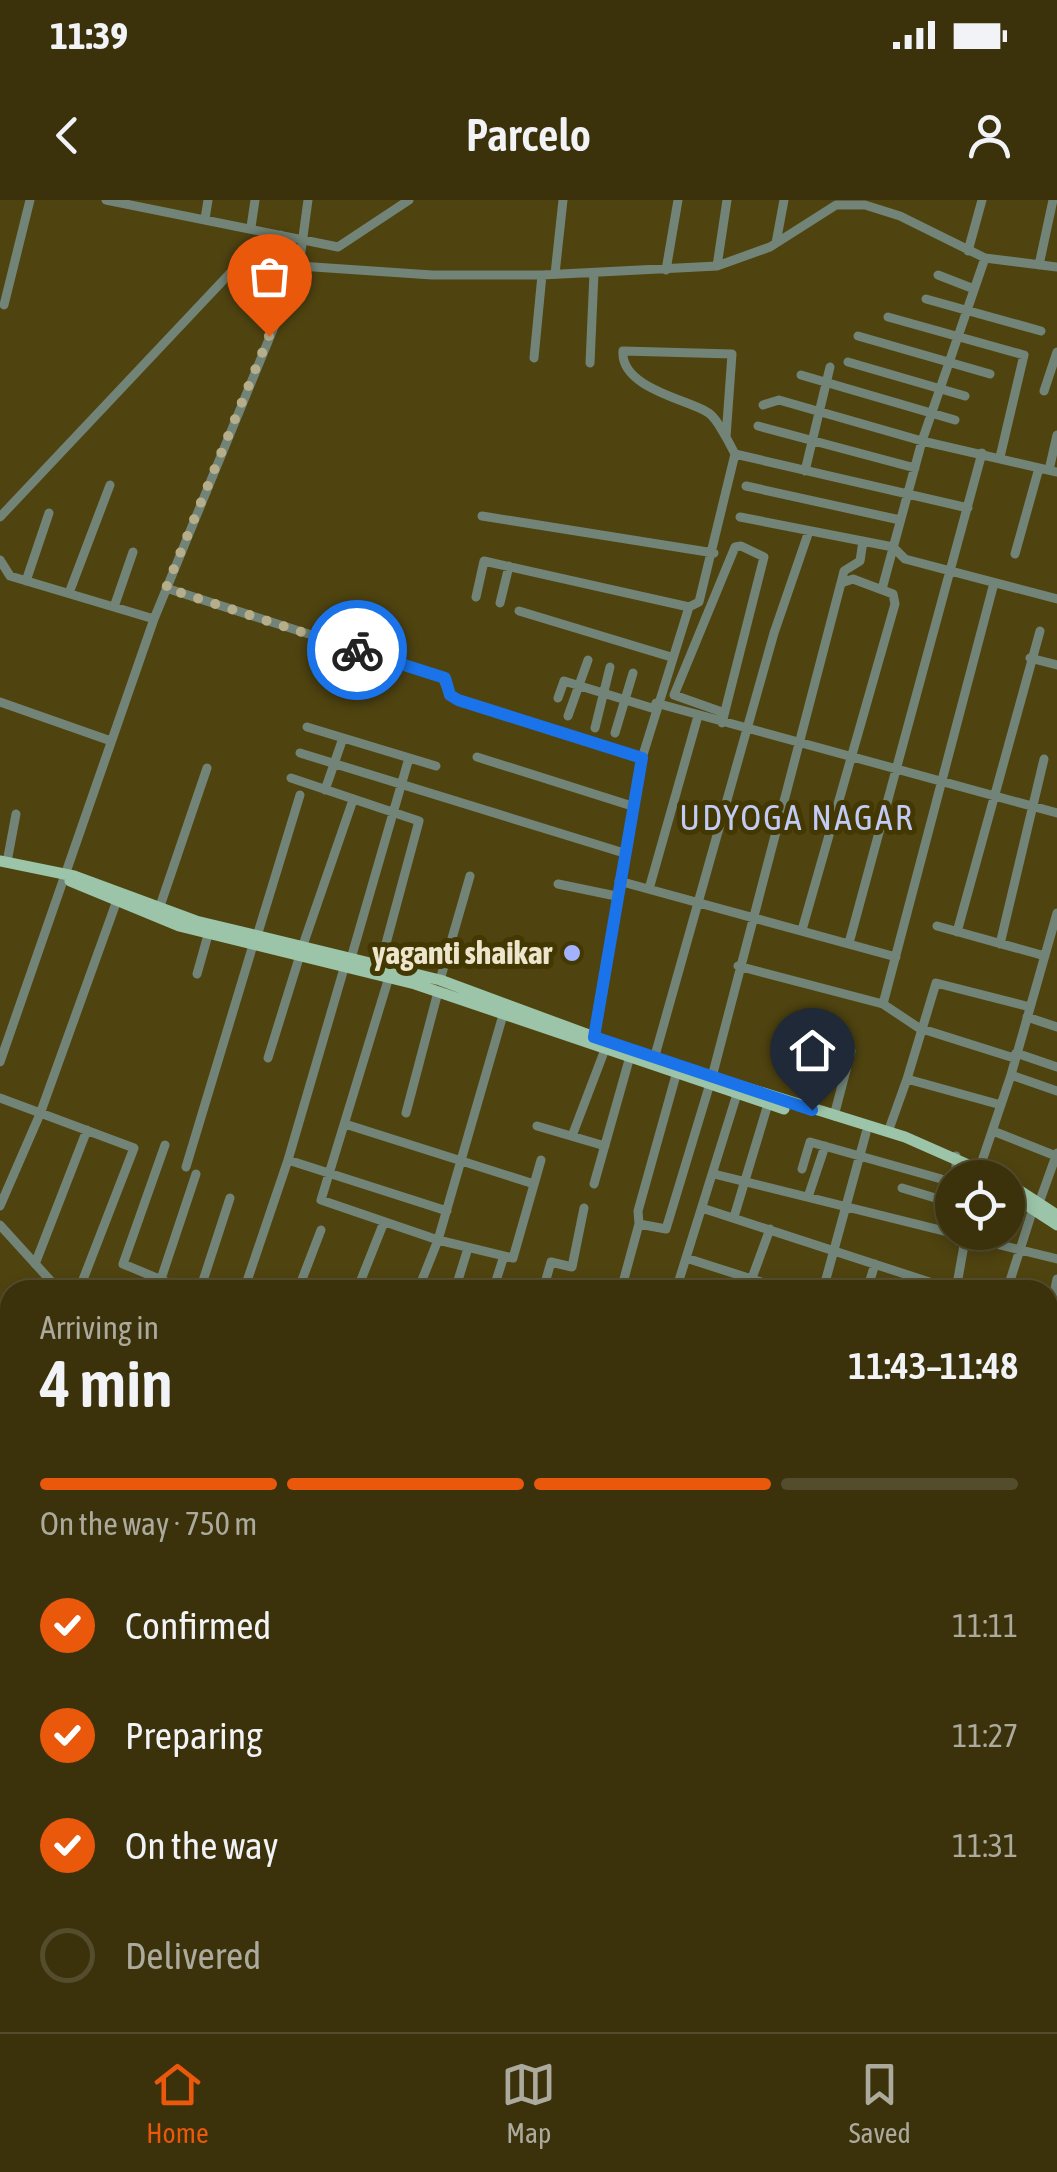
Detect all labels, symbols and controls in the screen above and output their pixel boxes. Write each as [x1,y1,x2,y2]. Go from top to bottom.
text: 11:39 [50,14,128,57]
icon: back [40,108,95,163]
icon: person [962,108,1017,163]
text: Parcelo [466,109,591,161]
pin [227,234,312,337]
icon: bag [242,249,297,304]
courier [307,600,407,700]
icon: bike [330,623,385,678]
district label: UDYOGA NAGAR [679,797,915,837]
place label: yaganti shaikar [372,934,553,971]
marker: yaganti shaikar [561,942,583,964]
pin [770,1008,855,1111]
icon: home [785,1023,840,1078]
map controls [935,1160,1025,1250]
button: locate [935,1160,1025,1250]
text: Arriving in [40,1309,159,1346]
text: 11:43–11:48 [848,1344,1018,1387]
text: 4 min [40,1346,173,1421]
text: On the way · 750 m [40,1505,257,1542]
icon: check [40,1598,95,1653]
text: Confirmed [125,1604,271,1647]
text: 11:11 [952,1607,1018,1644]
icon: check [40,1708,95,1763]
text: Preparing [125,1714,263,1757]
text: 11:27 [952,1717,1018,1754]
icon: check [40,1818,95,1873]
text: On the way [125,1824,278,1867]
text: 11:31 [952,1827,1018,1864]
text: Delivered [125,1934,261,1977]
tab: Home [146,2057,209,2149]
tab: Map [501,2057,556,2149]
tab: Saved [849,2057,911,2149]

